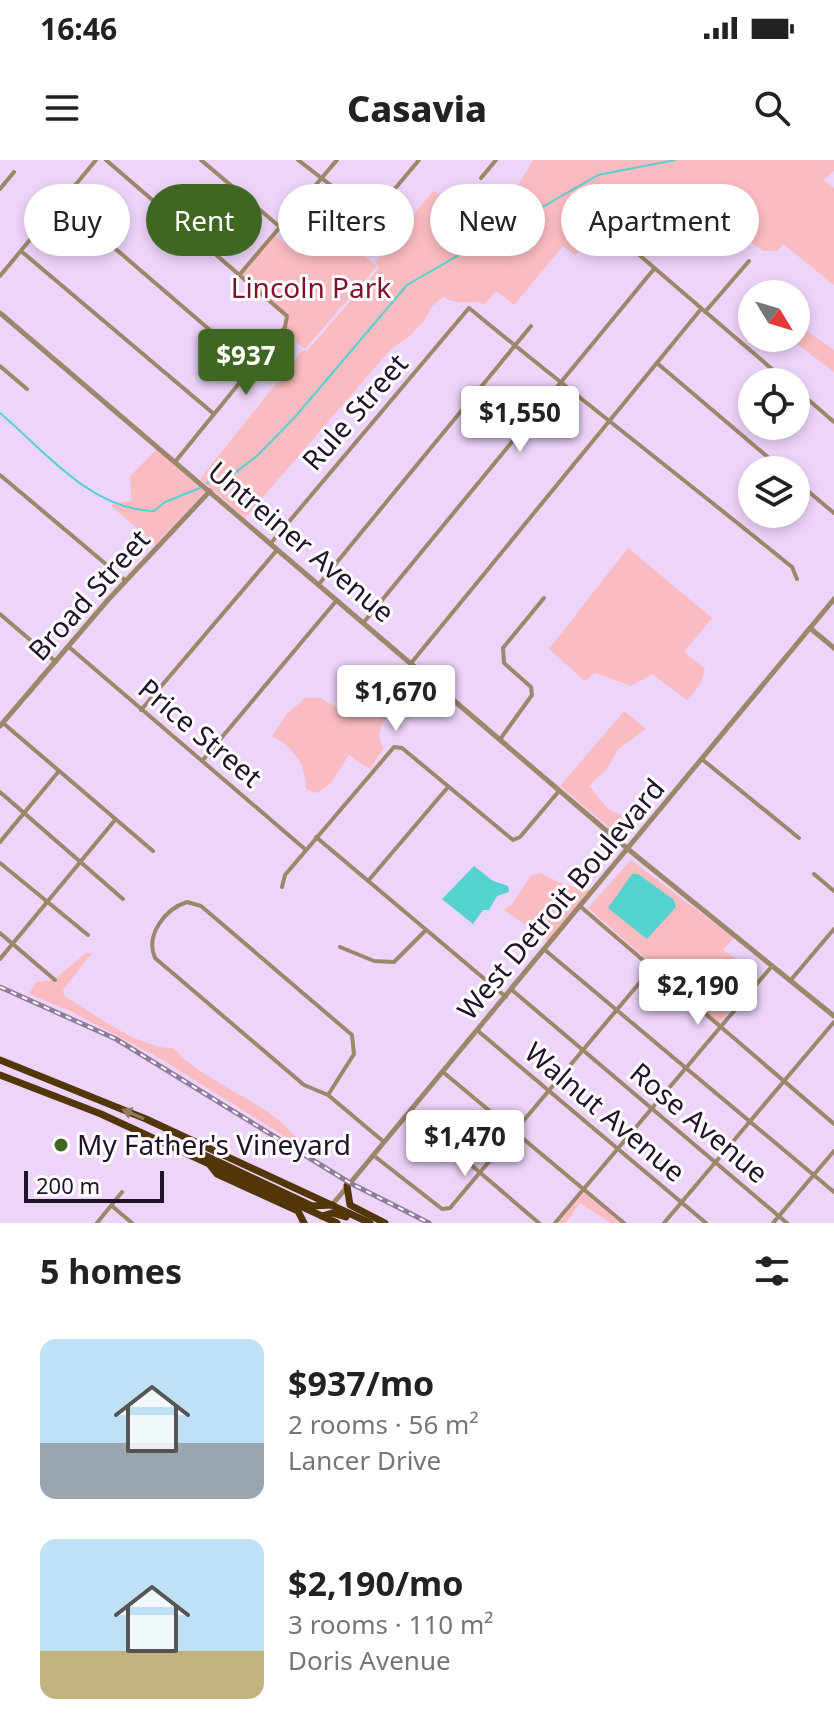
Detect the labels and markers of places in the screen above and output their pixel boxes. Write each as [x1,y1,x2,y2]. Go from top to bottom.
pin: $937 [199,329,293,397]
pin: $1,550 [455,386,585,454]
pin: $1,670 [331,665,461,733]
pin: $2,190 [633,959,763,1027]
pin: $1,470 [400,1110,530,1178]
place label: My Father's Vineyard [77,1125,351,1163]
marker: My Father's Vineyard [52,1136,70,1154]

